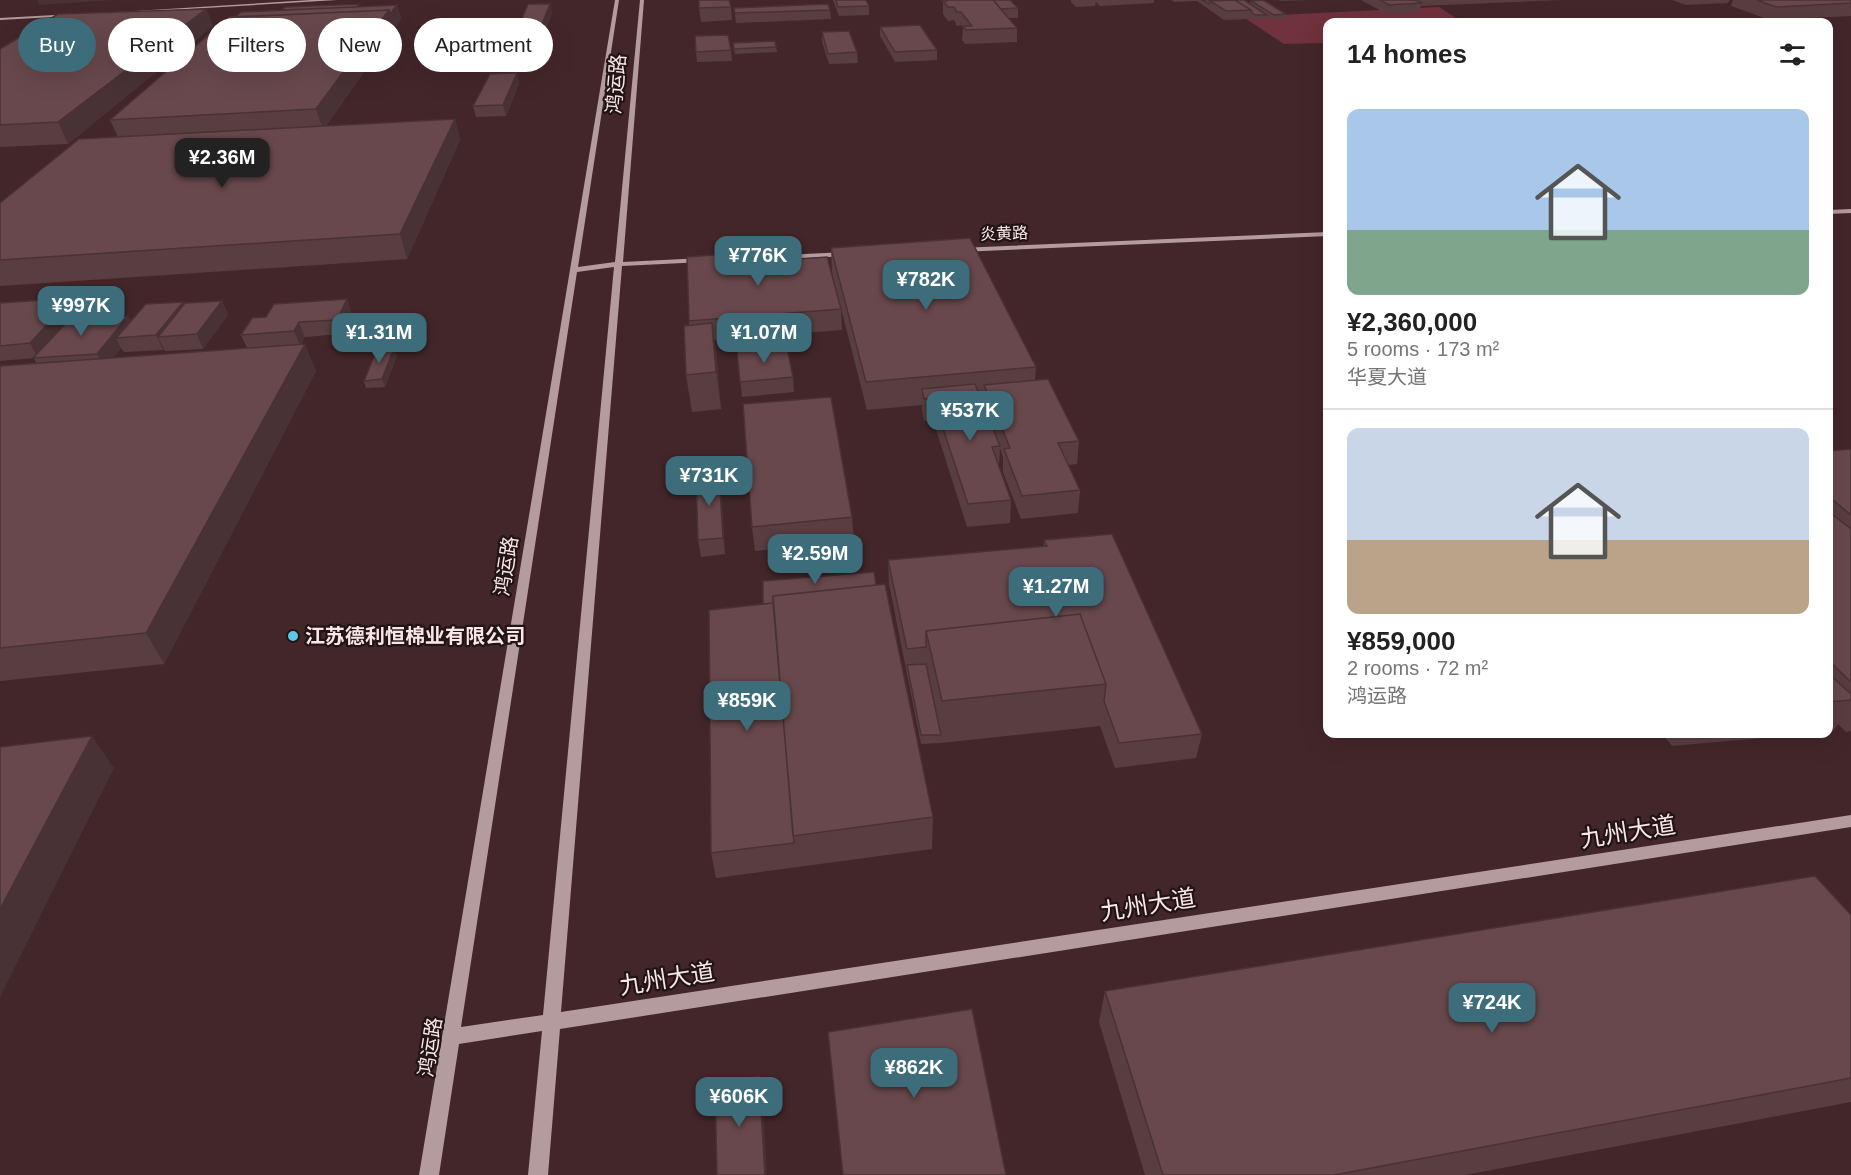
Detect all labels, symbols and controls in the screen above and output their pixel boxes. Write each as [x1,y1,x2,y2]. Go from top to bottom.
chip: Buy [18,18,96,72]
chip: Rent [108,18,195,72]
chip: Filters [207,18,306,72]
chip: New [318,18,402,72]
chip: Apartment [414,18,553,72]
icon: filters [1776,38,1809,71]
text: 14 homes [1347,39,1467,69]
street label: 鸿运路 [602,53,630,115]
pin: ¥2.36M [173,138,271,189]
text: ¥2.36M [189,146,255,168]
icon: home [1524,148,1632,256]
street label: 炎黄路 [980,224,1028,243]
pin: ¥776K [716,236,800,287]
text: ¥776K [729,244,787,266]
pin: ¥782K [884,260,968,311]
text: ¥782K [897,268,955,290]
pin: ¥997K [39,286,123,337]
text: ¥997K [52,294,110,316]
text: ¥2,360,000 [1347,307,1477,337]
pin: ¥1.31M [330,313,428,364]
pin: ¥1.07M [715,313,813,364]
text: ¥1.31M [346,321,412,343]
text: ¥1.07M [731,321,797,343]
text: 5 rooms · 173 m² [1347,338,1499,360]
text: 华夏大道 [1347,366,1427,388]
pin: ¥537K [928,391,1012,442]
text: ¥537K [941,399,999,421]
pin: ¥731K [667,456,751,507]
text: ¥731K [680,464,738,486]
icon: home [1524,467,1632,575]
pin: ¥2.59M [766,534,864,585]
street label: 鸿运路 [490,535,522,597]
text: ¥2.59M [782,542,848,564]
pin: ¥1.27M [1007,567,1105,618]
text: ¥1.27M [1023,575,1089,597]
place label: 江苏德利恒棉业有限公司 [305,625,525,647]
text: ¥859,000 [1347,626,1455,656]
marker: 江苏德利恒棉业有限公司 [286,629,300,643]
text: 2 rooms · 72 m² [1347,657,1488,679]
pin: ¥859K [705,681,789,732]
text: 鸿运路 [1347,685,1407,707]
text: ¥859K [718,689,776,711]
street label: 九州大道 [1578,811,1677,852]
street label: 九州大道 [1098,884,1197,925]
street label: 九州大道 [617,958,716,999]
pin: ¥724K [1450,983,1534,1034]
text: ¥724K [1463,991,1521,1013]
street label: 鸿运路 [414,1016,446,1078]
pin: ¥862K [872,1048,956,1099]
text: ¥862K [885,1056,943,1078]
pin: ¥606K [697,1077,781,1128]
text: ¥606K [710,1085,768,1107]

